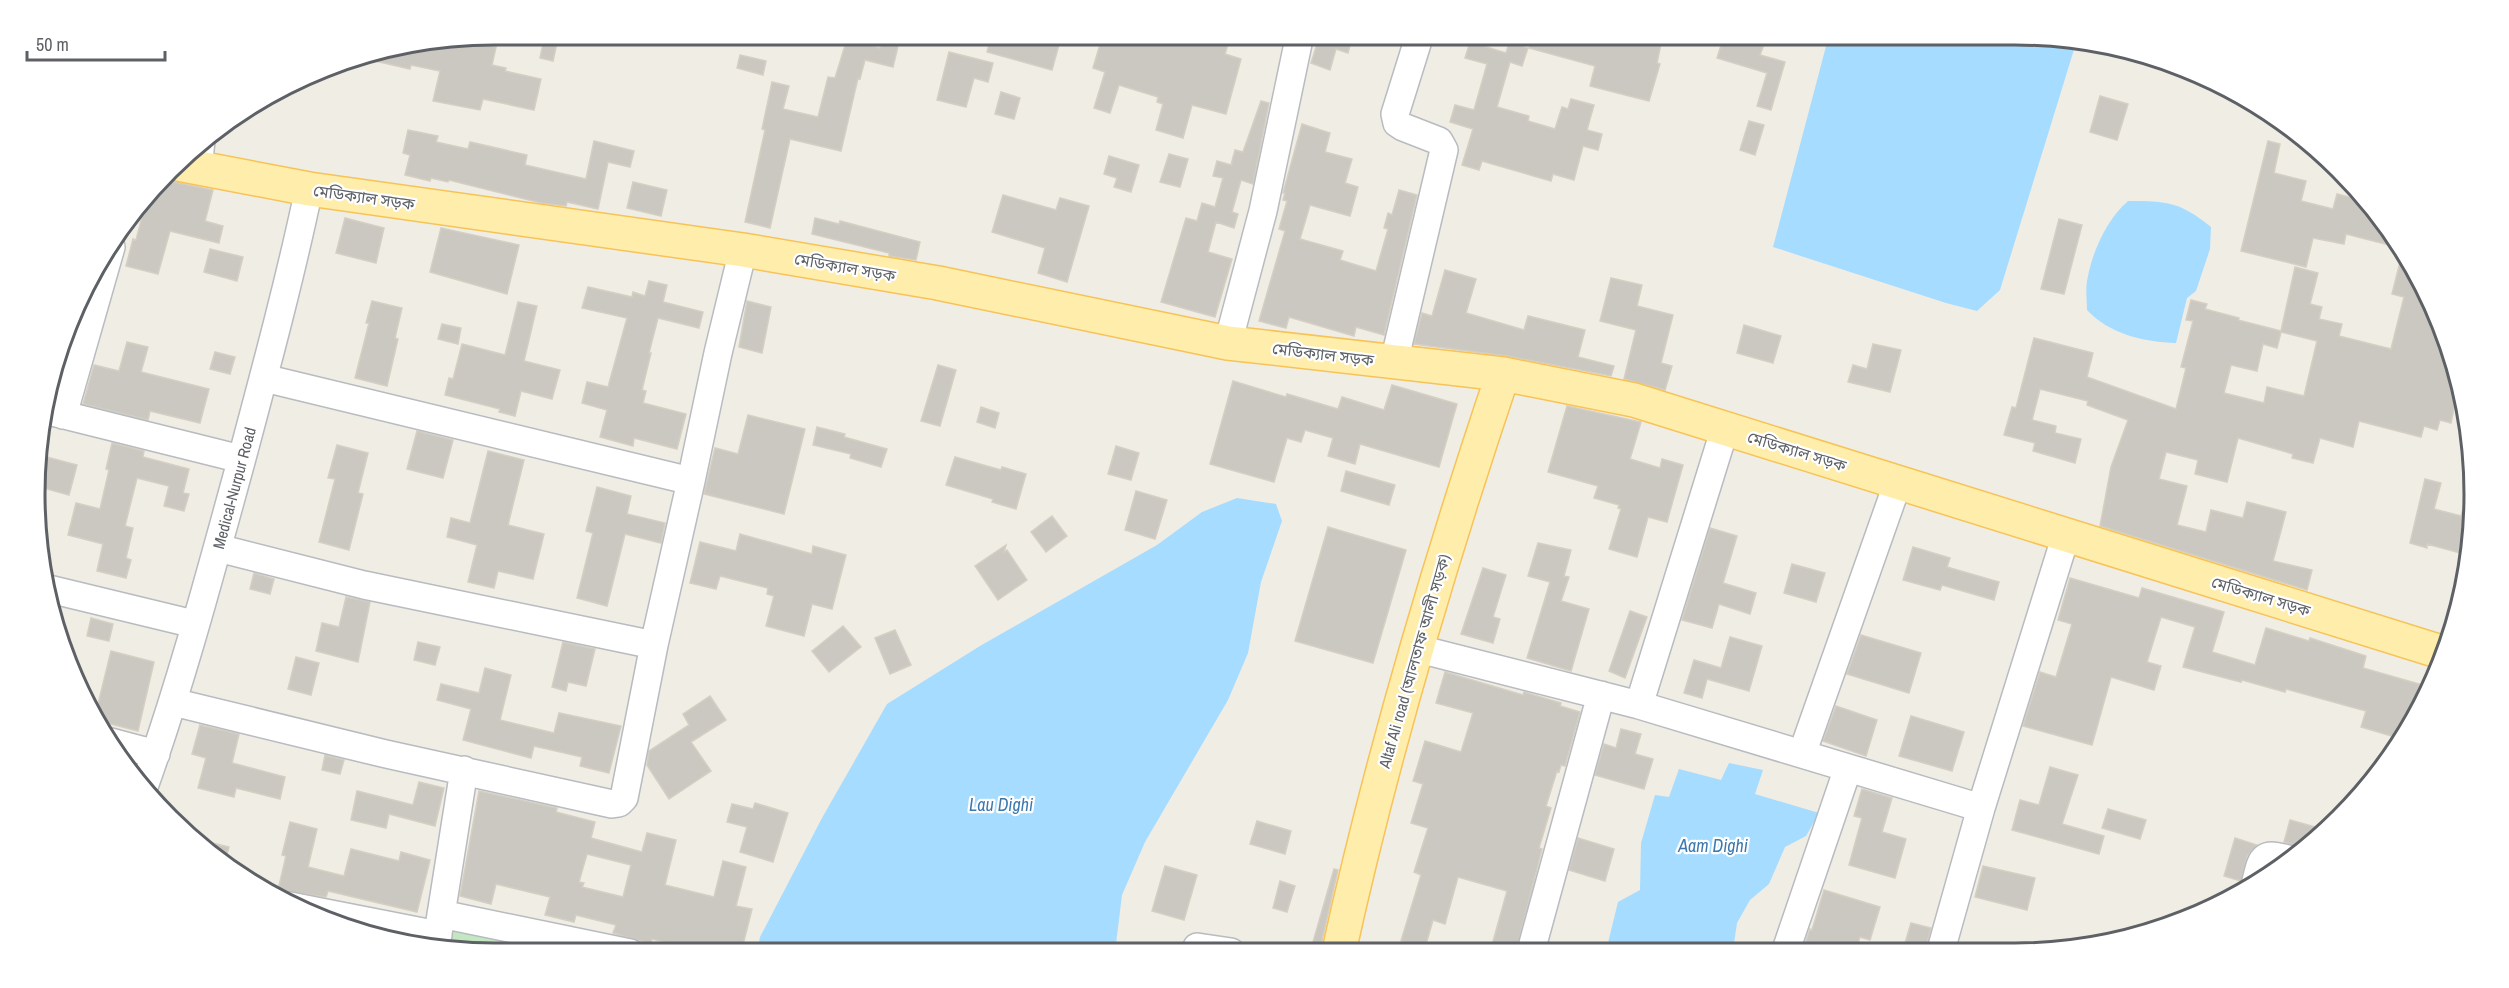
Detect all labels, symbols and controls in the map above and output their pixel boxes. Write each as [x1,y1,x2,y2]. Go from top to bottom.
scale bar [27,24,165,62]
text: 50 m [36,32,69,57]
street label: মেডিক্যাল সড়ক [312,179,417,215]
street label: মেডিক্যাল সড়ক [793,247,898,287]
street label: মেডিক্যাল সড়ক [1271,337,1376,371]
street label: Medical-Nurpur Road [207,425,261,551]
street label: মেডিক্যাল সড়ক [1745,426,1850,477]
street label: Altaf Ali road (আলতাফ আলী সড়ক) [1373,551,1455,772]
street label: মেডিক্যাল সড়ক [2209,571,2314,622]
water label: Lau Dighi [969,792,1033,817]
water label: Aam Dighi [1677,833,1748,858]

